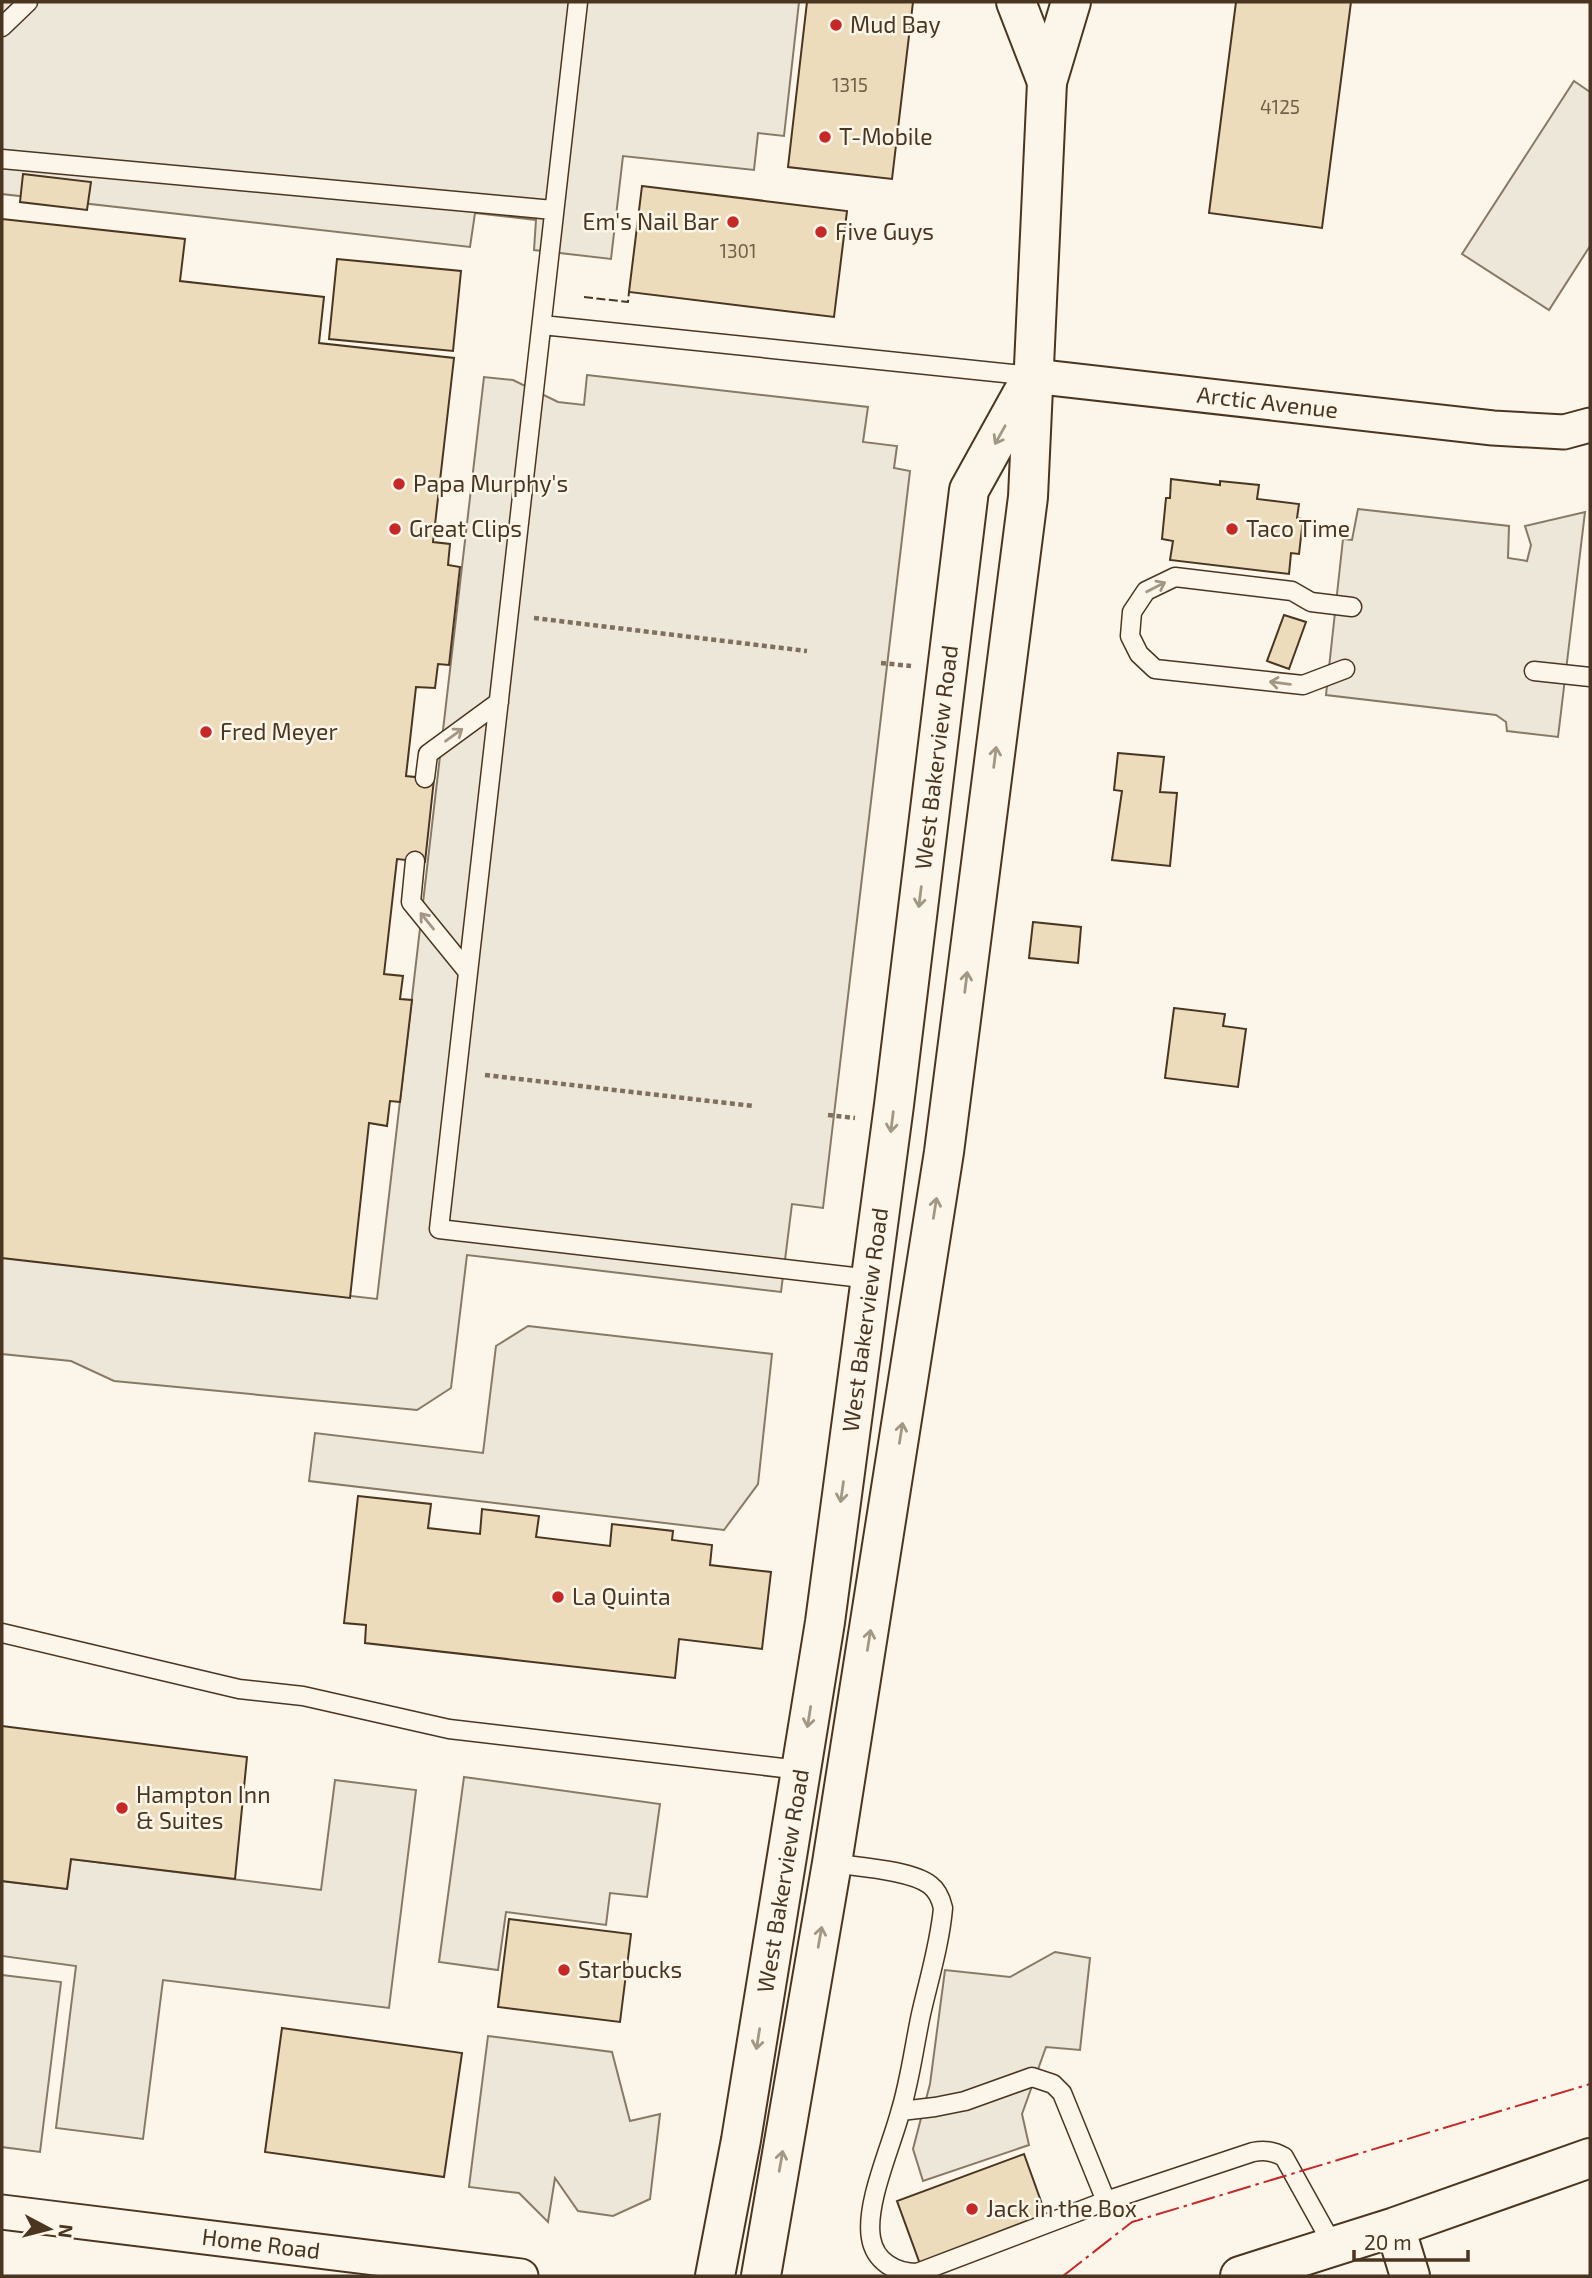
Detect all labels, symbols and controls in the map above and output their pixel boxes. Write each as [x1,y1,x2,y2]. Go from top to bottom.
place label: Mud Bay [850,10,941,38]
marker: Mud Bay [828,17,844,33]
house number: 1315 [832,73,868,96]
house number: 4125 [1260,95,1300,118]
place label: T-Mobile [839,122,933,150]
marker: T-Mobile [817,129,833,145]
place label: Em's Nail Bar [583,207,719,235]
marker: Em's Nail Bar [725,214,741,230]
place label: Five Guys [835,217,934,245]
marker: Five Guys [813,224,829,240]
house number: 1301 [719,239,757,262]
street label: Arctic Avenue [1196,380,1340,423]
one-way arrow [993,424,1006,445]
place label: Papa Murphy's [413,469,568,497]
marker: Papa Murphy's [391,476,407,492]
place label: Great Clips [409,514,522,542]
place label: Taco Time [1246,514,1350,542]
marker: Great Clips [387,521,403,537]
marker: Taco Time [1224,521,1240,537]
one-way arrow [1146,579,1166,593]
street label: West Bakerview Road [908,643,963,871]
one-way arrow [1269,676,1292,689]
place label: Fred Meyer [220,717,338,745]
marker: Fred Meyer [198,724,214,740]
one-way arrow [444,728,463,743]
one-way arrow [988,746,1001,768]
one-way arrow [913,885,926,907]
one-way arrow [419,913,434,931]
one-way arrow [959,971,972,994]
one-way arrow [885,1110,898,1133]
one-way arrow [929,1197,942,1220]
street label: West Bakerview Road [835,1206,893,1434]
one-way arrow [895,1422,908,1444]
one-way arrow [836,1480,849,1503]
place label: La Quinta [572,1582,671,1610]
marker: La Quinta [550,1589,566,1605]
one-way arrow [862,1629,875,1651]
one-way arrow [802,1705,815,1728]
street label: West Bakerview Road [750,1767,814,1995]
place label: Hampton Inn & Suites [136,1780,271,1834]
marker: Hampton Inn & Suites [114,1800,130,1816]
one-way arrow [814,1926,827,1948]
place label: Starbucks [578,1955,682,1983]
marker: Starbucks [556,1962,572,1978]
one-way arrow [751,2027,764,2050]
one-way arrow [775,2150,788,2173]
north arrow [14,2194,84,2264]
place label: Jack in the Box [986,2194,1137,2222]
marker: Jack in the Box [964,2201,980,2217]
scale bar [1354,2218,1468,2262]
street label: Home Road [200,2222,322,2264]
text: N [54,2223,79,2239]
text: 20 m [1364,2229,1412,2254]

